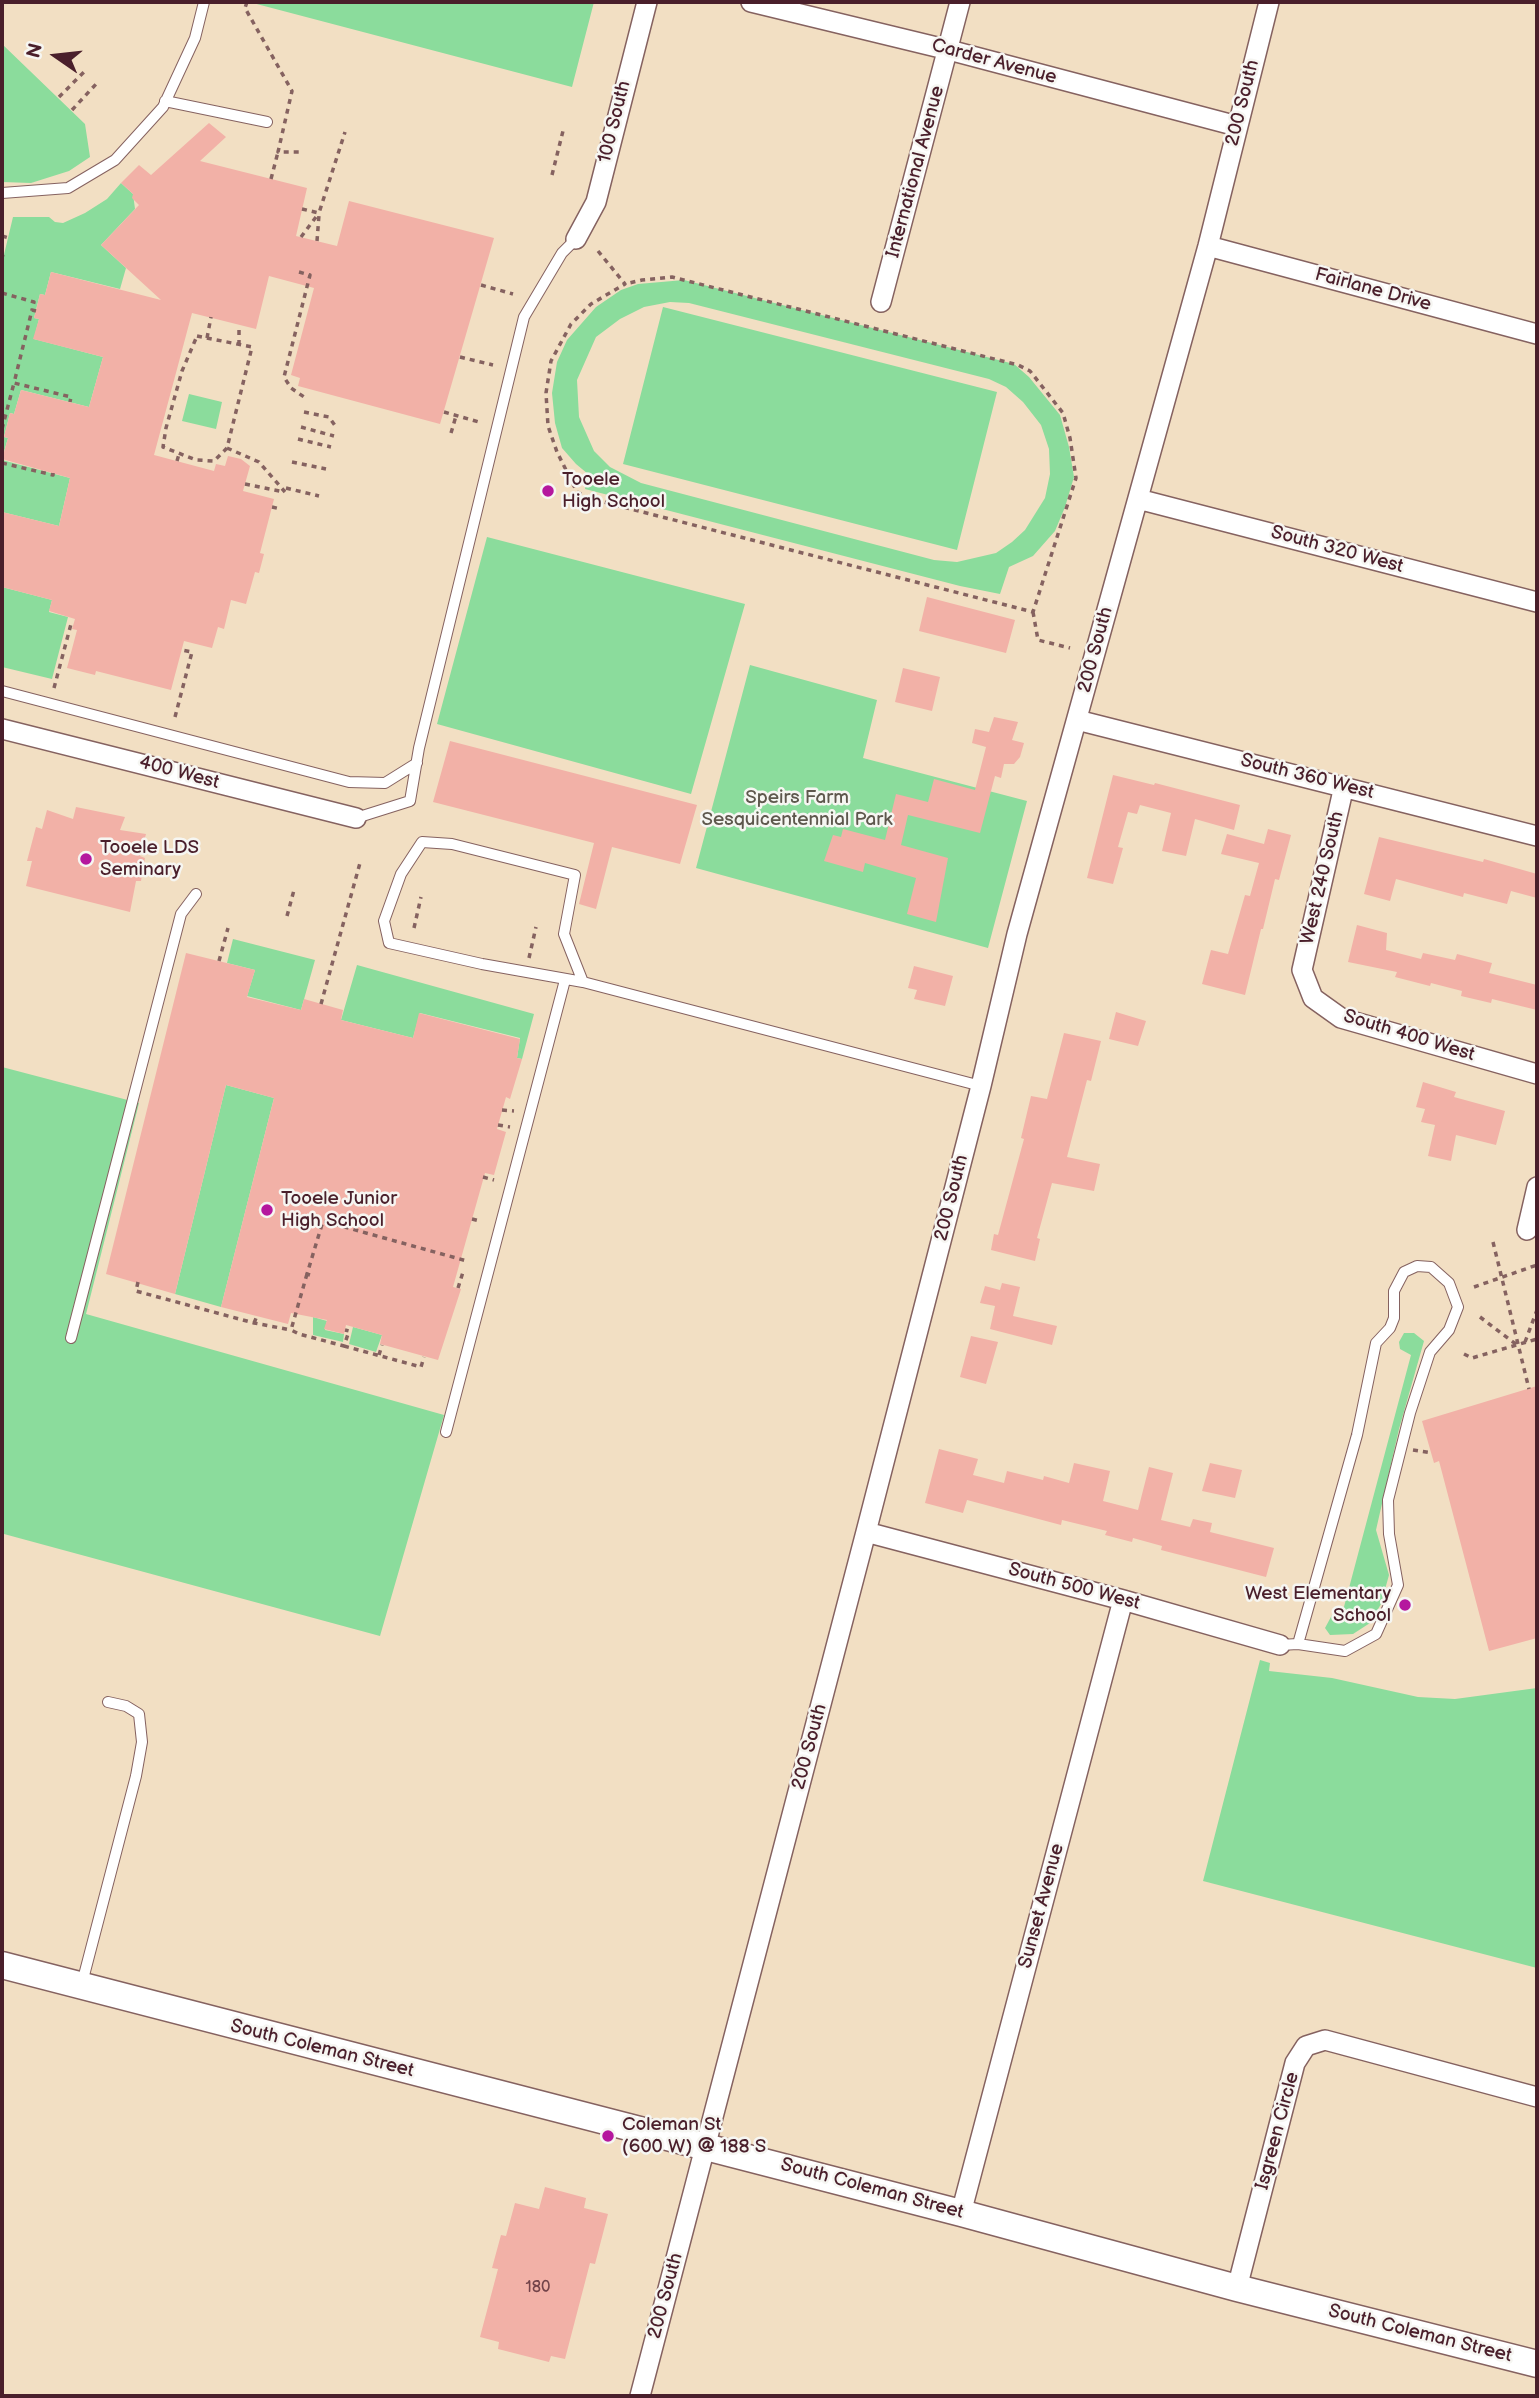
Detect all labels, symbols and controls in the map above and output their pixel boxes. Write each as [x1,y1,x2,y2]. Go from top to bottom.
north arrow [21,21,91,91]
street label: Carder Avenue [929,34,1059,90]
text: N [22,41,48,61]
street label: 200 South [1221,58,1265,148]
street label: 100 South [594,79,636,165]
street label: International Avenue [882,83,950,261]
street label: Fairlane Drive [1312,264,1434,316]
place label: Tooele High School [562,469,665,513]
marker: Tooele High School [540,483,556,499]
street label: South 320 West [1268,521,1406,579]
street label: 200 South [1074,605,1118,695]
street label: South 360 West [1238,749,1376,805]
street label: 400 West [137,751,221,795]
park label: Speirs Farm Sesquicentennial Park [701,787,893,831]
street label: West 240 South [1297,809,1349,947]
place label: Tooele LDS Seminary [100,837,199,881]
marker: Tooele LDS Seminary [78,851,94,867]
street label: South 400 West [1341,1005,1477,1067]
street label: 200 South [930,1153,974,1243]
place label: Tooele Junior High School [281,1188,397,1232]
marker: Tooele Junior High School [259,1202,275,1218]
street label: South 500 West [1006,1558,1142,1616]
place label: West Elementary School [1245,1583,1391,1627]
marker: West Elementary School [1397,1597,1413,1613]
street label: 200 South [788,1702,832,1792]
street label: Sunset Avenue [1014,1841,1070,1971]
street label: South Coleman Street [228,2015,416,2083]
street label: Isgreen Circle [1251,2070,1305,2192]
place label: Coleman St (600 W) @ 188 S [622,2114,766,2158]
marker: Coleman St (600 W) @ 188 S [600,2128,616,2144]
street label: South Coleman Street [778,2154,966,2224]
street label: 200 South [644,2251,688,2341]
house number: 180 [526,2278,550,2298]
street label: South Coleman Street [1326,2300,1514,2368]

